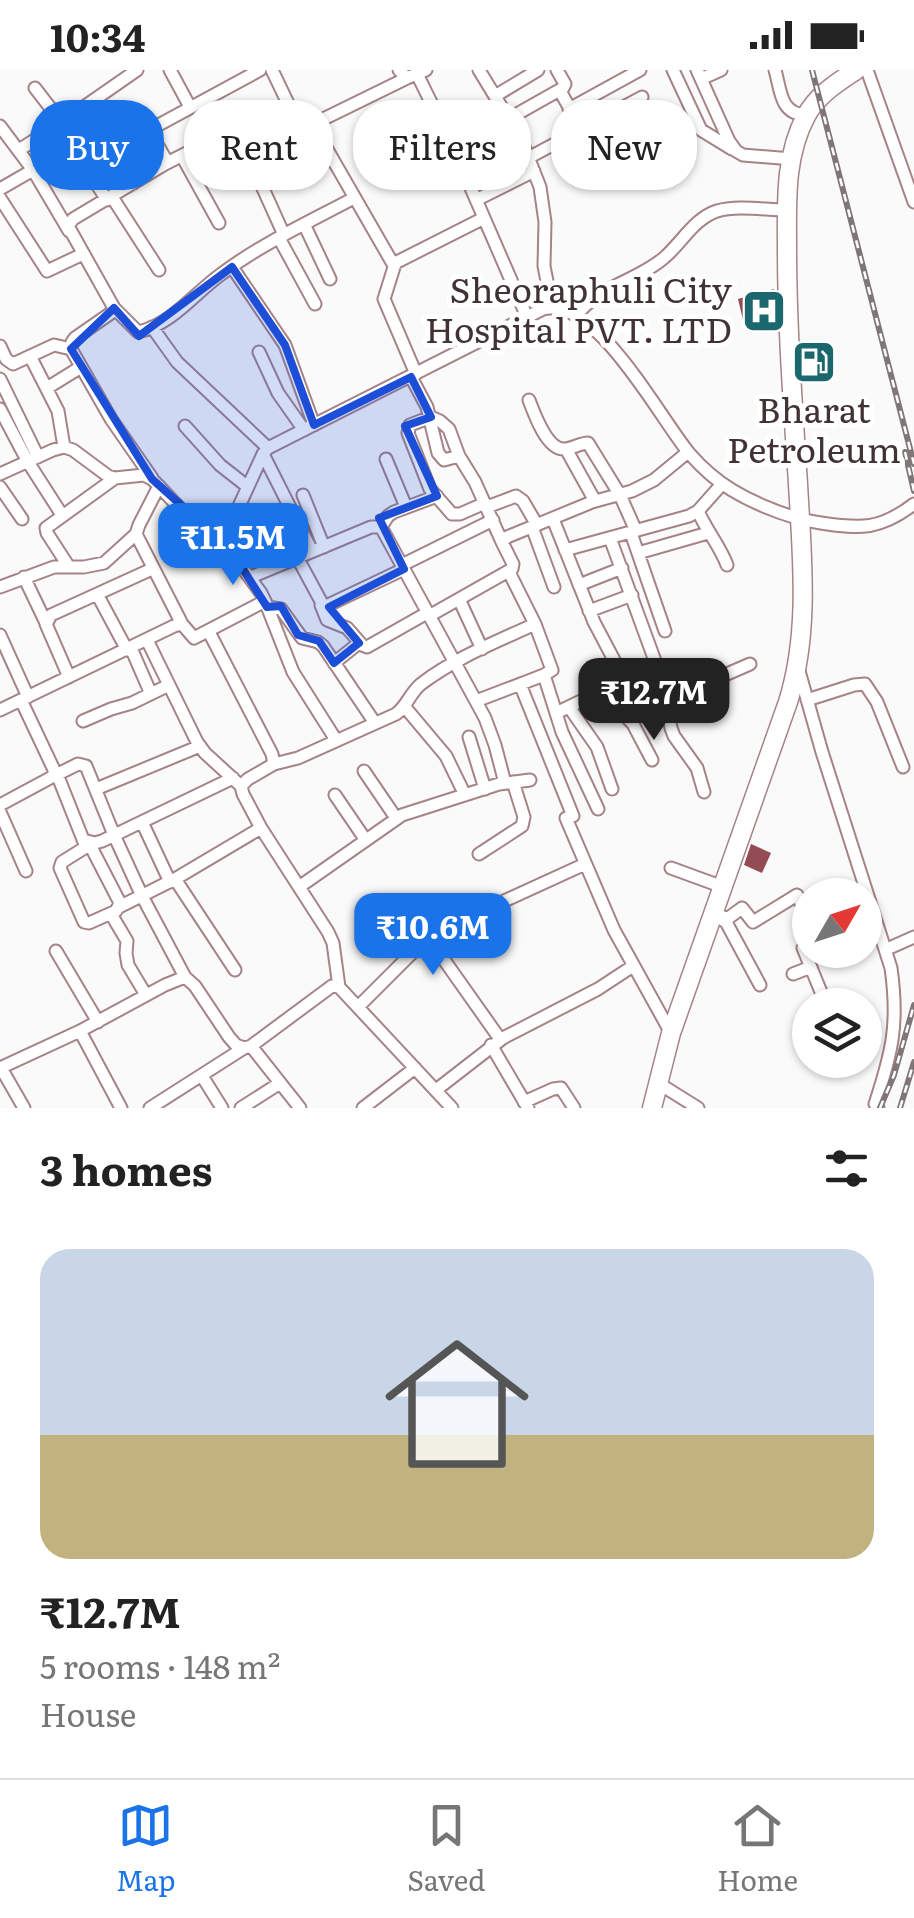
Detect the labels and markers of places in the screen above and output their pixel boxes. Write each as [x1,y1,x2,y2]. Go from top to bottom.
place label: Sheoraphuli City Hospital PVT. LTD [425,262,733,354]
hospital icon: Sheoraphuli City Hospital PVT. LTD [741,288,787,334]
fuel station icon: Bharat Petroleum [791,339,837,385]
place label: Bharat Petroleum [727,382,901,474]
pin: ₹11.5M [152,503,314,588]
pin: ₹12.7M [573,658,735,743]
pin: ₹10.6M [352,893,514,978]

